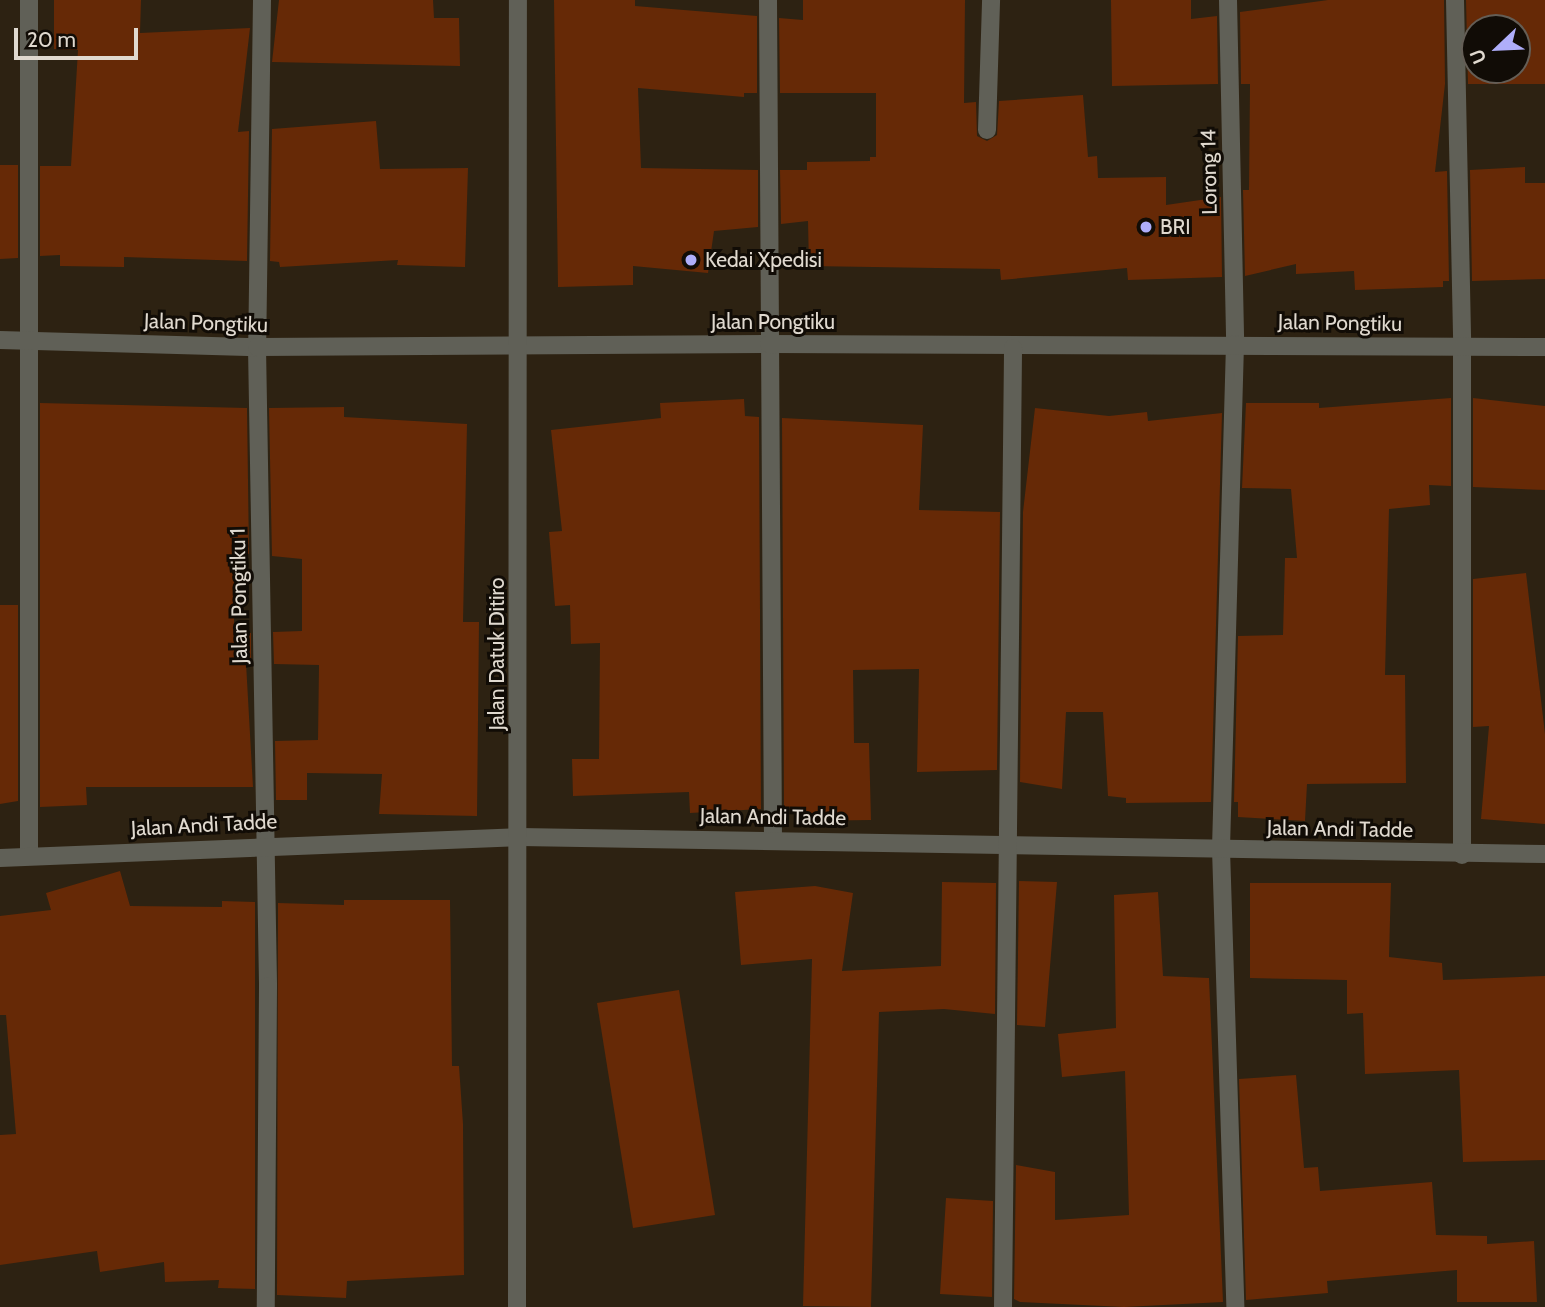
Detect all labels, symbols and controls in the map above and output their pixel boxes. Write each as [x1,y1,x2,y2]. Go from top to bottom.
scale bar [18,14,142,58]
north arrow [1461,14,1531,84]
text: 20 m [27,27,76,52]
text: U [1465,46,1491,67]
street label: Lorong 14 [1196,129,1222,215]
place label: BRI [1160,214,1191,240]
marker: BRI [1138,219,1154,235]
place label: Kedai Xpedisi [705,247,822,273]
marker: Kedai Xpedisi [683,252,699,268]
street label: Jalan Pongtiku [144,308,268,338]
street label: Jalan Pongtiku [711,309,835,335]
street label: Jalan Pongtiku [1278,309,1402,337]
street label: Jalan Pongtiku 1 [225,528,253,664]
street label: Jalan Datuk Ditiro [484,578,510,730]
street label: Jalan Andi Tadde [700,803,846,831]
street label: Jalan Andi Tadde [130,809,278,841]
street label: Jalan Andi Tadde [1267,815,1413,843]

